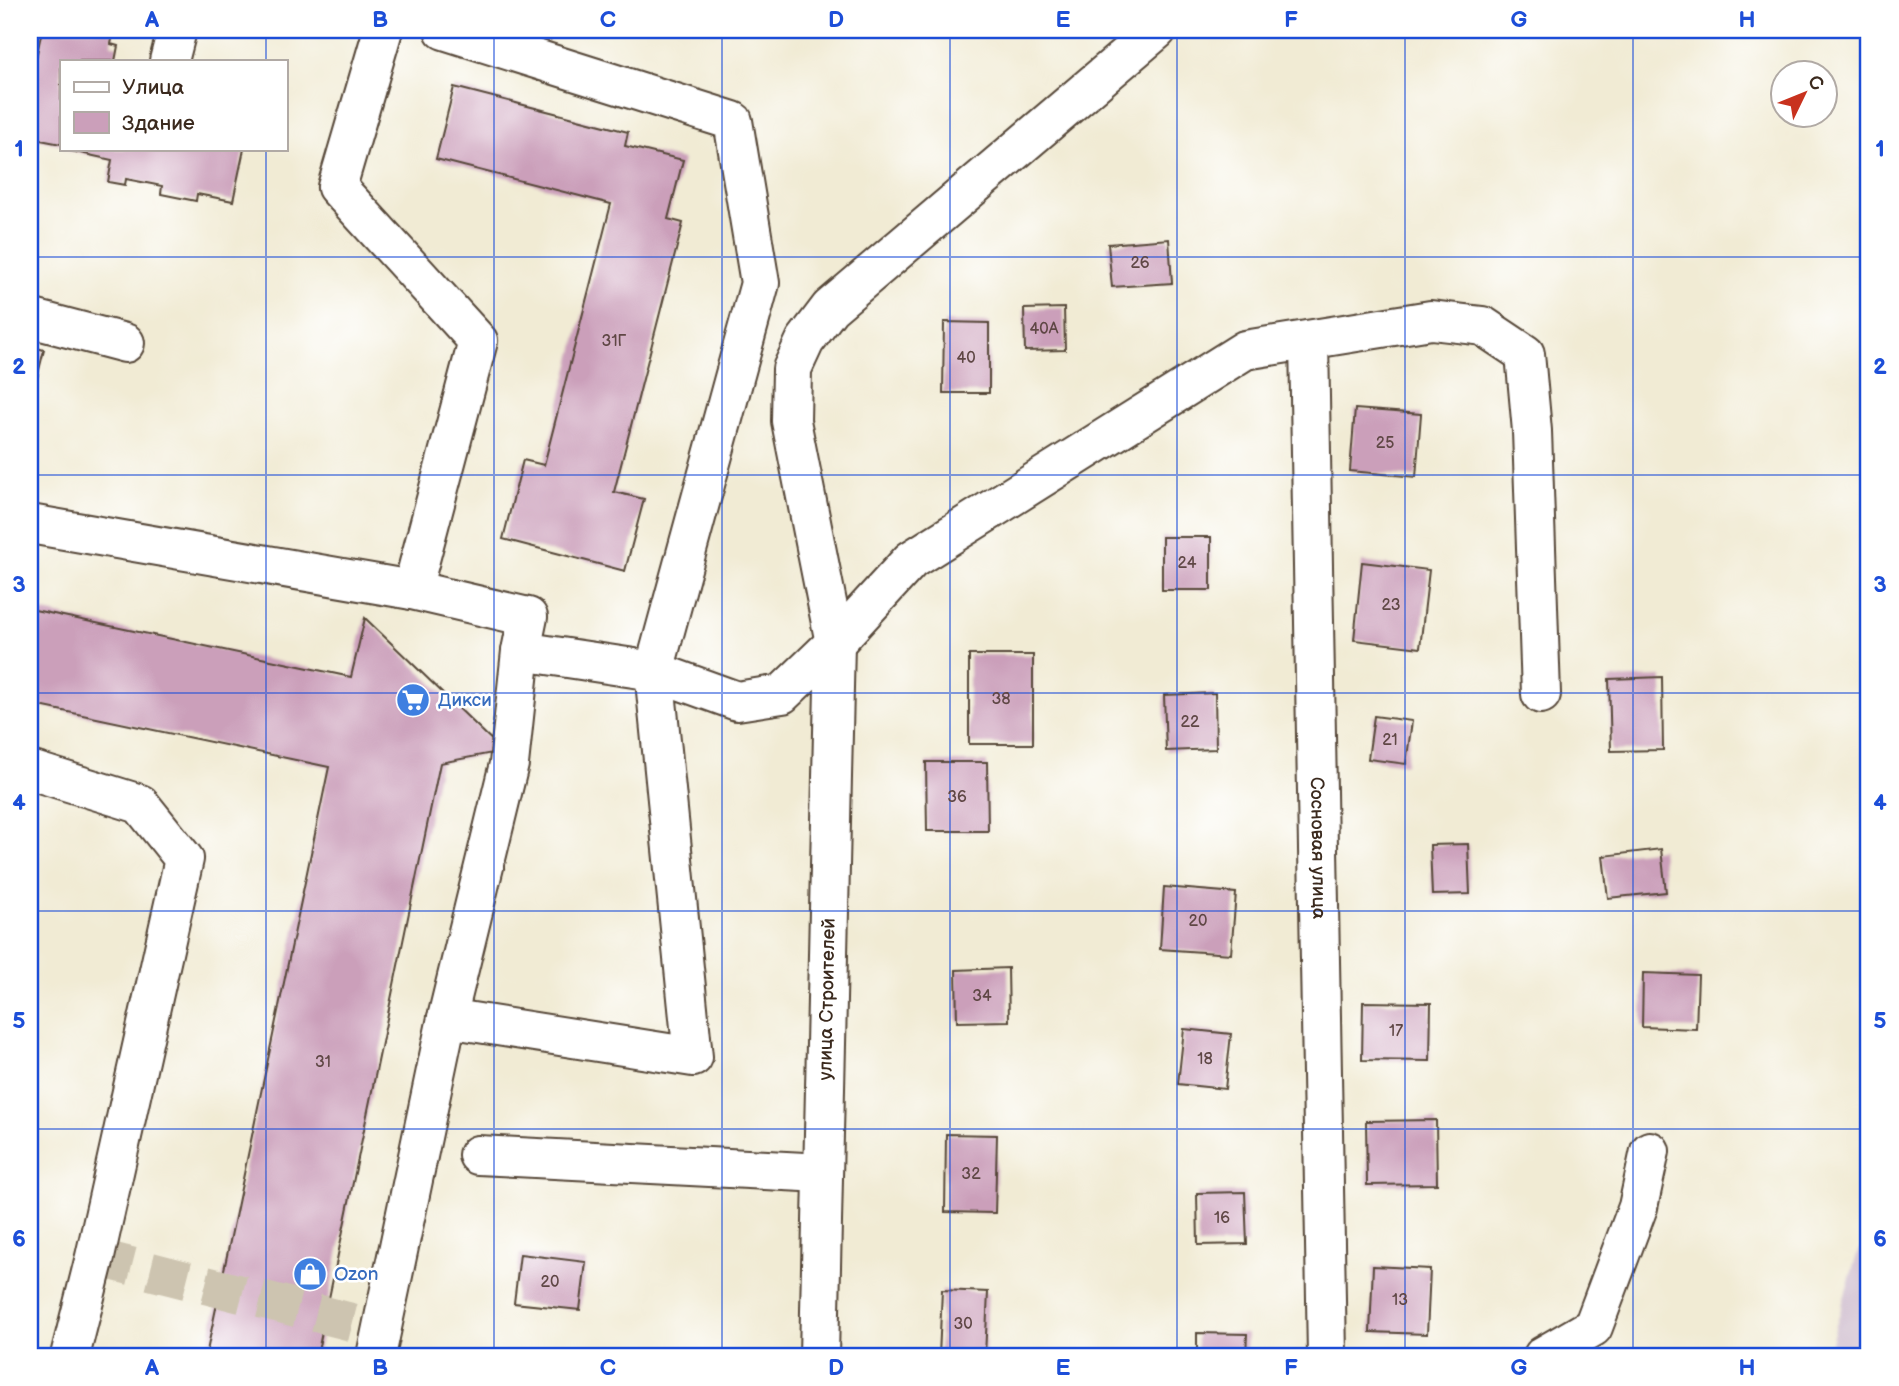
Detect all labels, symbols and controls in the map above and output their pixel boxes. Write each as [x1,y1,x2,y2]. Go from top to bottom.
text: A [144,6,160,34]
text: B [372,6,388,34]
text: C [600,6,616,34]
text: D [828,6,844,34]
text: E [1056,6,1071,34]
text: F [1284,6,1298,34]
text: G [1511,6,1528,34]
text: H [1738,6,1756,34]
legend [60,60,287,150]
north arrow [1770,60,1840,130]
text: С [1802,71,1828,96]
text: Улица [122,75,185,100]
text: Здание [122,111,195,136]
text: 1 [14,135,24,163]
text: 1 [1875,135,1885,163]
house number: 26 [1130,254,1150,273]
house number: 40А [1030,320,1059,339]
house number: 31Г [602,332,627,351]
house number: 40 [956,349,976,368]
text: 2 [12,353,26,381]
text: 2 [1873,353,1887,381]
house number: 25 [1376,434,1394,453]
house number: 24 [1178,554,1197,573]
text: 3 [12,571,26,599]
text: 3 [1873,571,1887,599]
house number: 23 [1382,596,1401,615]
supermarket icon: Дикси [394,681,432,719]
place label: Дикси [438,689,492,712]
house number: 38 [991,690,1011,709]
house number: 22 [1181,713,1200,732]
house number: 21 [1382,731,1398,750]
street label: Сосновая улица [1305,777,1331,919]
house number: 36 [947,788,967,807]
text: 4 [12,789,26,817]
text: 4 [1873,789,1887,817]
house number: 20 [1189,912,1207,931]
street label: улица Строителей [814,918,840,1081]
house number: 34 [972,987,992,1006]
text: 5 [12,1007,26,1035]
text: 5 [1873,1007,1887,1035]
house number: 17 [1389,1022,1403,1041]
house number: 18 [1197,1050,1213,1069]
house number: 31 [315,1053,331,1072]
house number: 32 [961,1165,981,1184]
house number: 16 [1214,1209,1230,1228]
text: 6 [12,1225,26,1253]
text: 6 [1873,1225,1887,1253]
shop icon: Ozon [291,1255,329,1293]
place label: Ozon [334,1263,379,1286]
house number: 20 [541,1273,559,1292]
house number: 13 [1392,1291,1408,1310]
house number: 30 [953,1315,973,1334]
text: A [144,1354,160,1382]
text: B [372,1354,388,1382]
text: C [600,1354,616,1382]
text: D [828,1354,844,1382]
text: E [1056,1354,1071,1382]
text: F [1284,1354,1298,1382]
text: G [1511,1354,1528,1382]
text: H [1738,1354,1756,1382]

